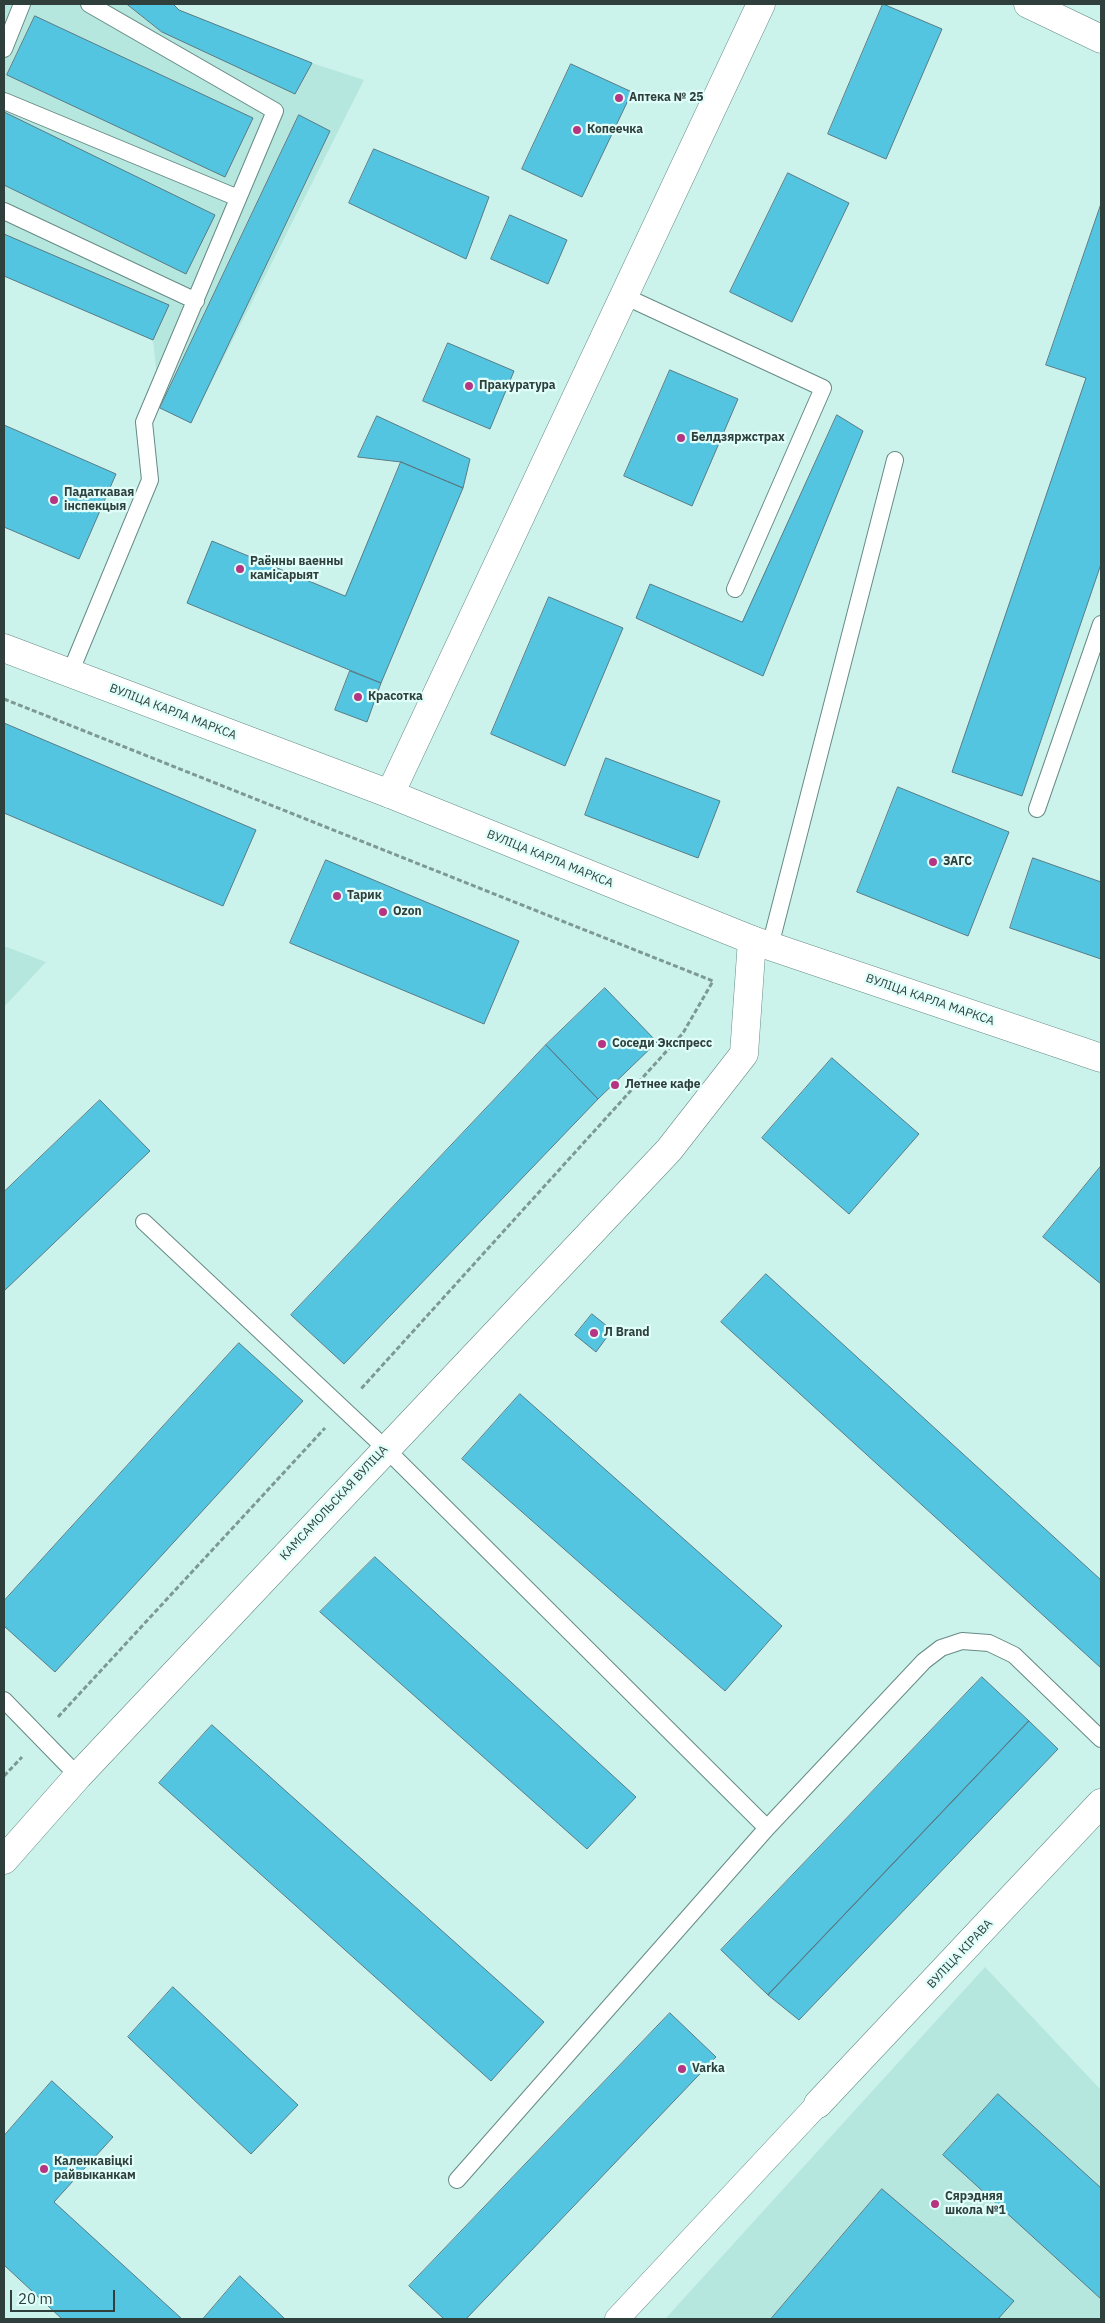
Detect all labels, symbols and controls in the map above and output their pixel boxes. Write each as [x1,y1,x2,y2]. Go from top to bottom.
place label: Аптека № 25 [629,91,704,105]
marker: Аптека № 25 [613,92,625,104]
place label: Копеечка [587,123,643,137]
marker: Копеечка [571,124,583,136]
place label: Пракуратура [479,379,556,393]
marker: Пракуратура [463,380,475,392]
place label: Белдзяржстрах [691,431,785,445]
marker: Белдзяржстрах [675,432,687,444]
place label: Падаткавая інспекцыя [64,486,134,514]
marker: Падаткавая інспекцыя [48,494,60,506]
place label: Раённы ваенны камісарыят [250,555,343,583]
marker: Раённы ваенны камісарыят [234,563,246,575]
street label: ВУЛІЦА КАРЛА МАРКСА [107,681,239,743]
place label: Красотка [368,690,423,704]
marker: Красотка [352,691,364,703]
street label: ВУЛІЦА КАРЛА МАРКСА [485,827,615,891]
place label: ЗАГС [943,855,972,869]
marker: ЗАГС [927,856,939,868]
place label: Тарик [347,889,382,903]
marker: Тарик [331,890,343,902]
place label: Ozon [393,905,422,919]
marker: Ozon [377,906,389,918]
street label: ВУЛІЦА КАРЛА МАРКСА [864,971,996,1029]
place label: Соседи Экспресс [612,1037,712,1051]
marker: Соседи Экспресс [596,1038,608,1050]
place label: Летнее кафе [625,1078,700,1092]
marker: Летнее кафе [609,1079,621,1091]
place label: Л Brand [604,1326,650,1340]
marker: Л Brand [588,1327,600,1339]
street label: КАМСАМОЛЬСКАЯ ВУЛІЦА [277,1443,391,1563]
street label: ВУЛІЦА КІРАВА [924,1917,996,1991]
place label: Varka [692,2062,725,2076]
marker: Varka [676,2063,688,2075]
place label: Каленкавіцкі райвыканкам [54,2155,136,2183]
marker: Каленкавіцкі райвыканкам [38,2163,50,2175]
place label: Сярэдняя школа №1 [945,2190,1006,2218]
marker: Сярэдняя школа №1 [929,2198,941,2210]
scale bar [12,2280,118,2312]
text: 20 m [18,2289,53,2308]

